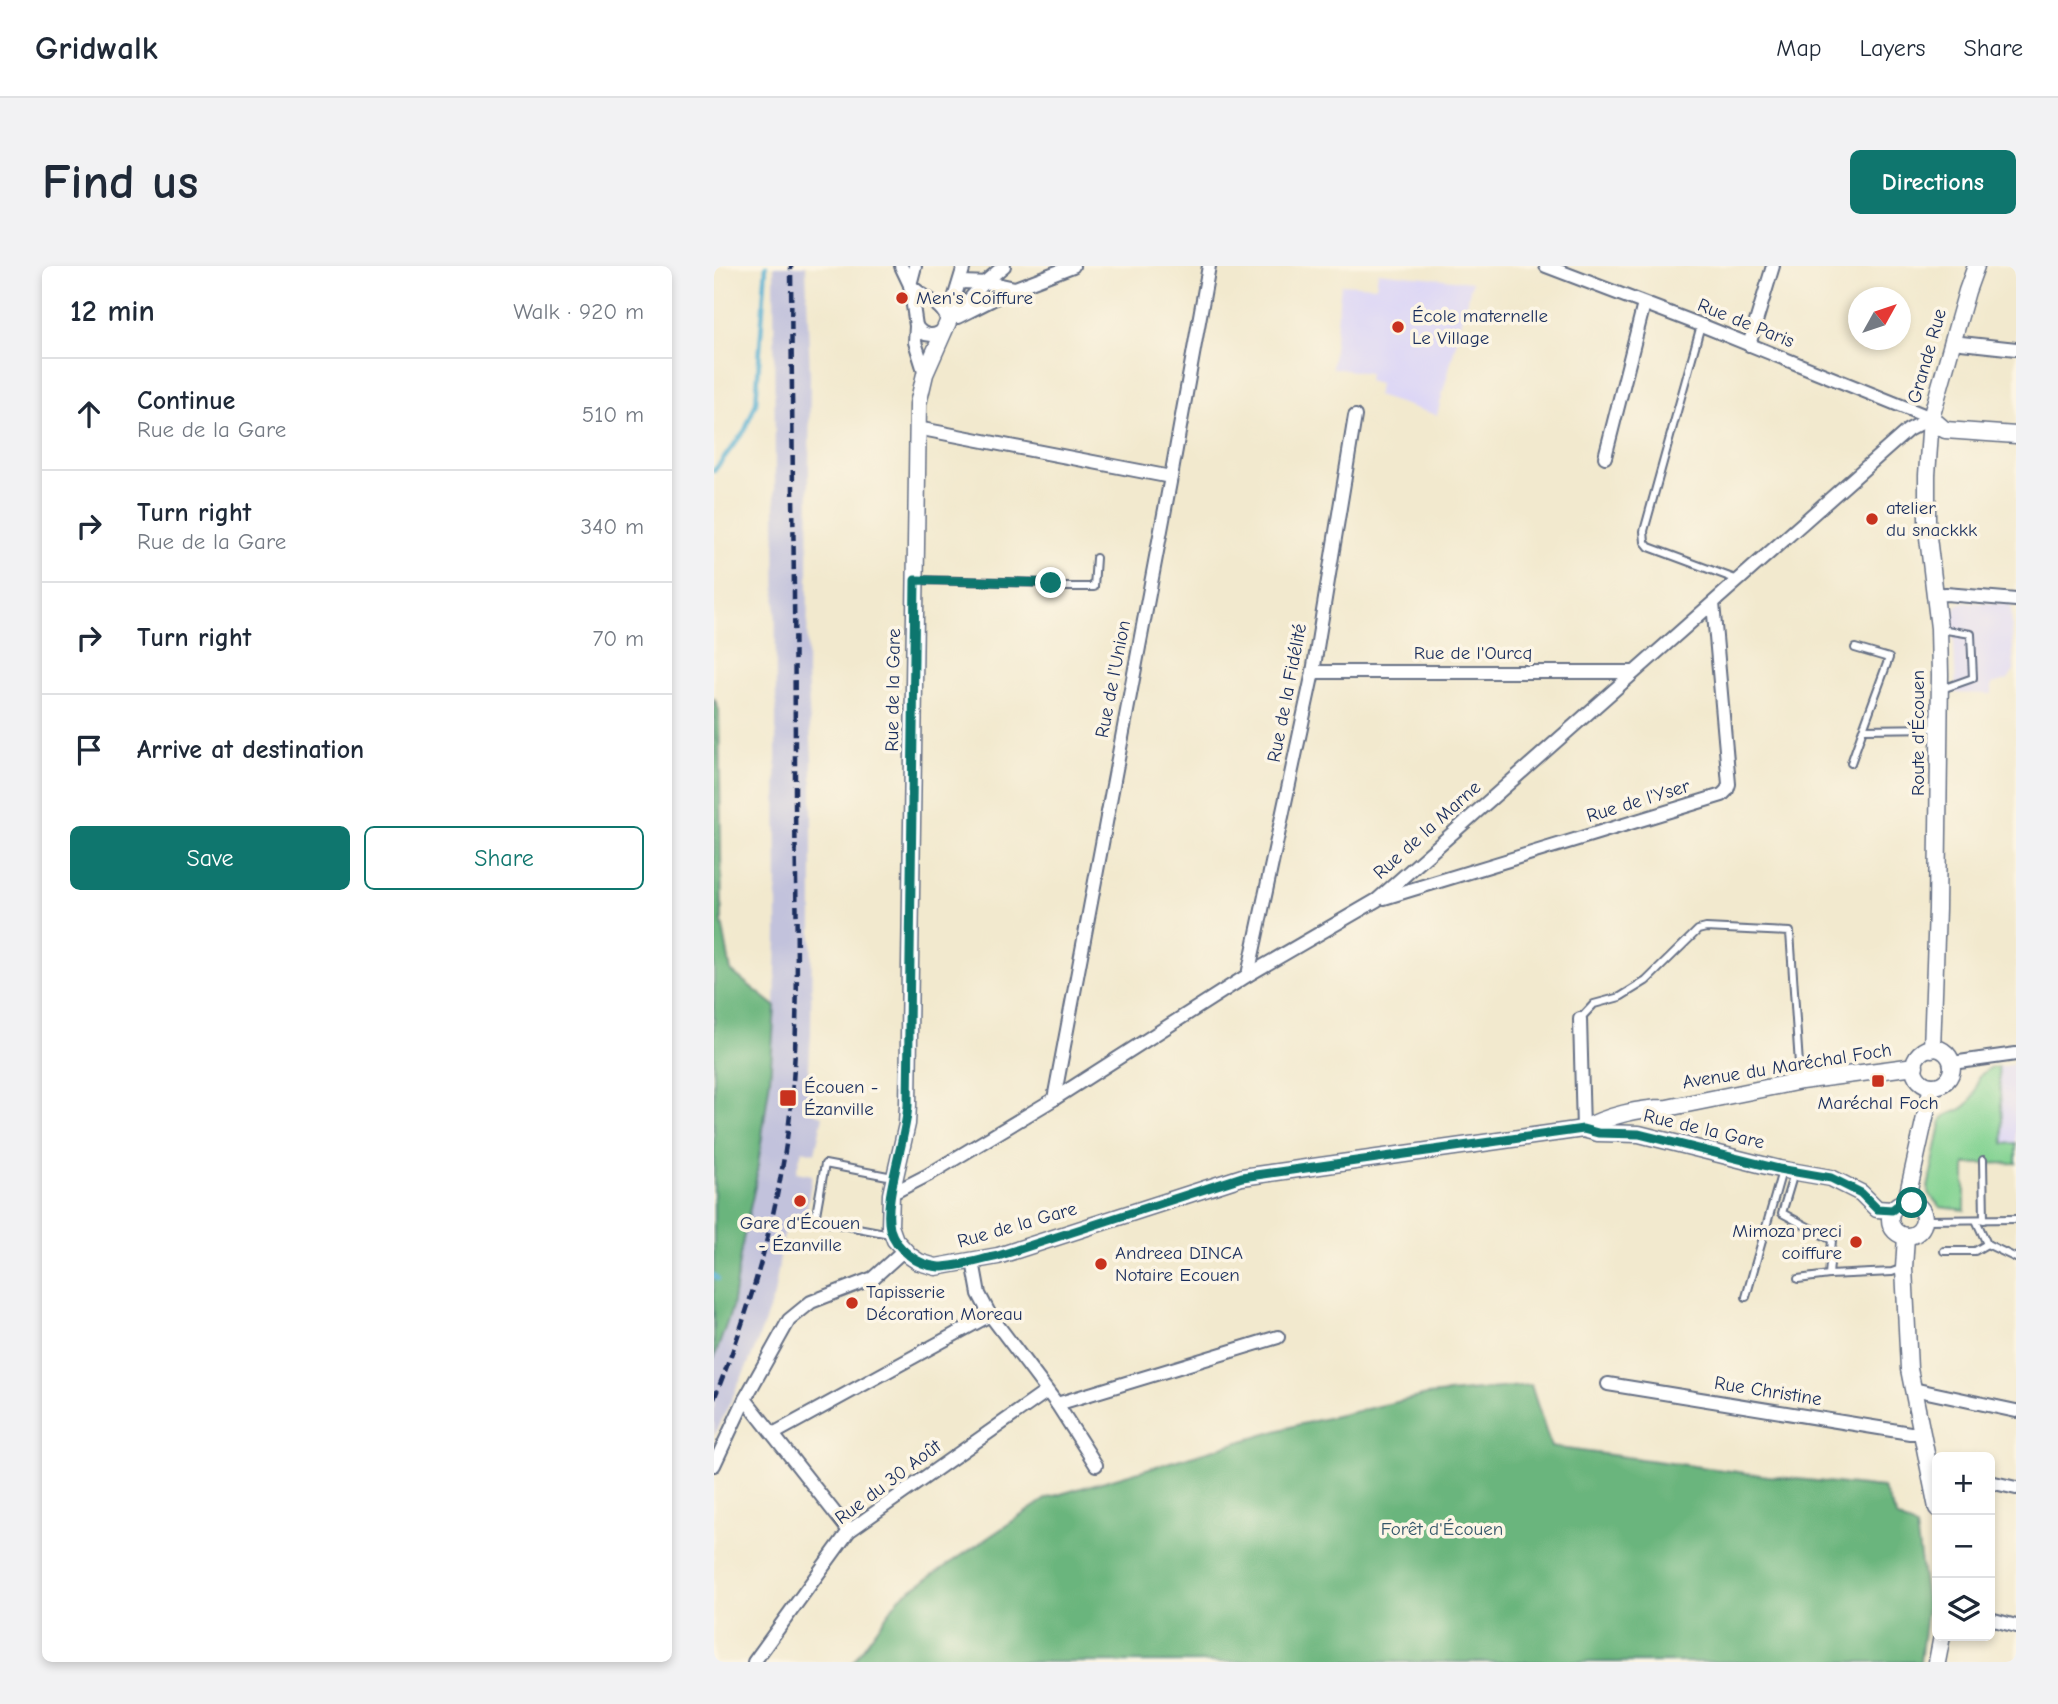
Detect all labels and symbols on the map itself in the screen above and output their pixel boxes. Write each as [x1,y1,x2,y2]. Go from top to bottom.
place label: Men's Coiffure [916,287,1033,309]
north arrow [1848,287,1911,350]
marker: Men's Coiffure [894,290,910,306]
street label: Rue de Paris [1694,294,1798,352]
place label: École maternelle Le Village [1412,305,1548,349]
street label: Grande Rue [1903,306,1951,406]
marker: École maternelle Le Village [1390,319,1406,335]
place label: atelier du snackkk [1886,497,1978,541]
marker: atelier du snackkk [1864,511,1880,527]
route end [1035,567,1066,598]
street label: Rue de l'Union [1091,618,1135,740]
street label: Rue de la Fidélité [1263,622,1311,764]
street label: Rue de la Gare [881,628,905,752]
street label: Rue de l'Ourcq [1414,642,1532,664]
street label: Route d'Écouen [1907,670,1929,796]
street label: Rue de l'Yser [1584,775,1693,827]
street label: Rue de la Marne [1369,776,1485,884]
street label: Avenue du Maréchal Foch [1681,1039,1893,1093]
marker: Maréchal Foch [1870,1073,1886,1089]
place label: Écouen - Ézanville [804,1076,878,1120]
marker: Écouen - Ézanville [778,1088,798,1108]
place label: Maréchal Foch [1817,1092,1939,1114]
street label: Rue de la Gare [1641,1104,1767,1154]
route start [1896,1187,1927,1218]
marker: Gare d'Écouen - Ézanville [792,1193,808,1209]
street label: Rue de la Gare [955,1197,1079,1253]
place label: Gare d'Écouen - Ézanville [740,1212,860,1256]
place label: Mimoza preci coiffure [1732,1220,1842,1264]
marker: Mimoza preci coiffure [1848,1234,1864,1250]
place label: Andreea DINCA Notaire Ecouen [1115,1242,1243,1286]
marker: Andreea DINCA Notaire Ecouen [1093,1256,1109,1272]
place label: Tapisserie Décoration Moreau [866,1281,1023,1325]
marker: Tapisserie Décoration Moreau [844,1295,860,1311]
street label: Rue Christine [1713,1372,1823,1410]
street label: Rue du 30 Août [831,1435,946,1529]
park label: Forêt d'Écouen [1381,1518,1503,1540]

